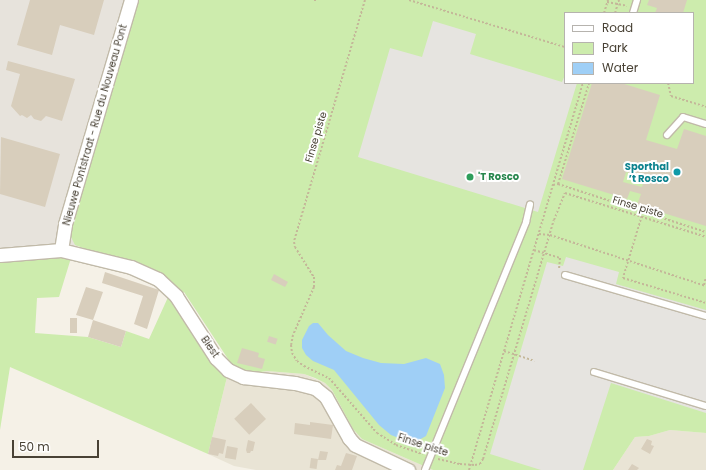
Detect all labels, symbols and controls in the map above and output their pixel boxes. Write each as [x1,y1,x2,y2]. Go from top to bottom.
legend [564,12,694,84]
text: Road [602,19,633,36]
street label: Nieuwe Pontstraat - Rue du Nouveau Pont [60,23,130,227]
text: Park [602,39,628,56]
text: Water [602,59,638,76]
street label: Finse piste [303,110,329,164]
place label: Sporthal ’t Rosco [625,160,669,184]
marker: Sporthal ’t Rosco [672,167,682,177]
place label: 'T Rosco [478,171,519,183]
marker: 'T Rosco [465,172,475,182]
street label: Finse piste [611,194,665,220]
street label: Biest [198,334,222,360]
street label: Finse piste [396,431,450,459]
scale bar [14,432,101,458]
text: 50 m [19,438,50,455]

